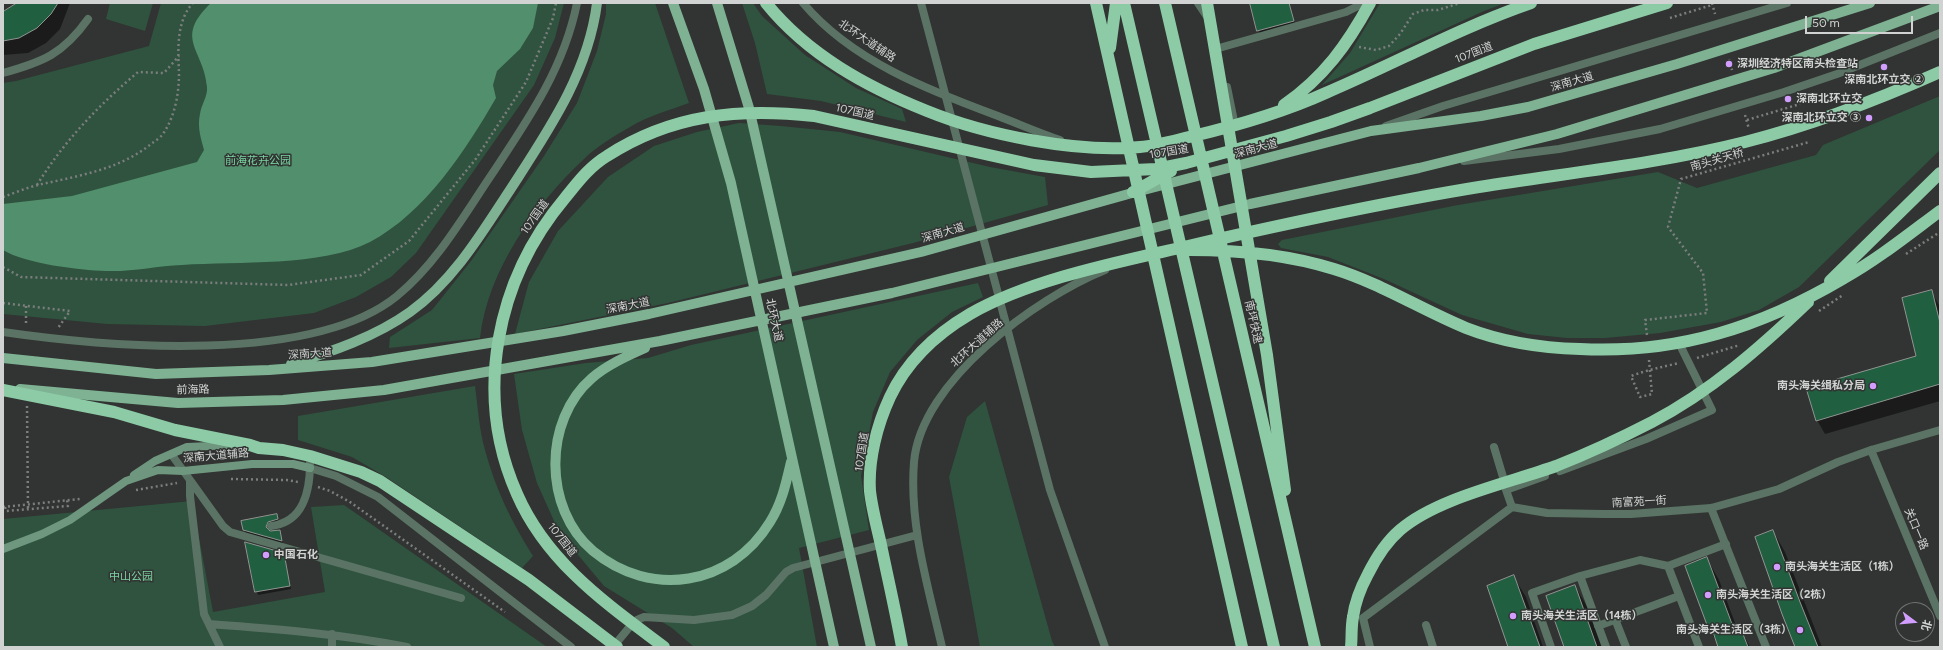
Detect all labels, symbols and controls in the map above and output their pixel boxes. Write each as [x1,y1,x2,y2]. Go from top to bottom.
scale bar [1807,8,1915,34]
text: 50 m [1812,16,1840,30]
street label: 北环大道辅路 [836,17,898,65]
street label: 107国道 [1453,40,1495,66]
place label: 深圳经济特区南头检查站 [1737,57,1858,71]
marker: 深圳经济特区南头检查站 [1724,59,1734,69]
marker: 深南北环立交 ② [1879,62,1889,72]
street label: 深南大道 [1549,70,1595,94]
place label: 深南北环立交 ② [1844,73,1924,87]
place label: 深南北环立交 [1796,92,1862,106]
marker: 深南北环立交 [1783,94,1793,104]
street label: 107国道 [834,101,876,123]
place label: 深南北环立交 ③ [1781,111,1861,125]
marker: 深南北环立交 ③ [1864,113,1874,123]
street label: 深南大道 [1233,137,1279,161]
street label: 107国道 [1148,142,1190,162]
street label: 南头关天桥 [1689,146,1745,174]
park label: 前海花卉公园 [225,154,291,168]
street label: 107国道 [518,197,552,237]
street label: 深南大道 [920,221,966,245]
street label: 深南大道 [605,295,651,317]
street label: 北环大道 [763,297,785,343]
street label: 南坪快速 [1242,299,1264,345]
street label: 北环大道辅路 [948,316,1006,370]
street label: 深南大道 [288,346,332,362]
place label: 南头海关缉私分局 [1777,379,1865,393]
marker: 南头海关缉私分局 [1868,381,1878,391]
street label: 前海路 [176,383,210,397]
street label: 107国道 [852,431,872,473]
street label: 深南大道辅路 [183,447,249,465]
street label: 南富苑一街 [1611,494,1667,510]
street label: 关口一路 [1901,506,1931,552]
street label: 107国道 [545,520,579,560]
place label: 中国石化 [274,548,318,562]
marker: 中国石化 [261,550,271,560]
place label: 南头海关生活区（1栋） [1785,560,1900,574]
marker: 南头海关生活区（1栋） [1772,562,1782,572]
park label: 中山公园 [109,570,153,584]
place label: 南头海关生活区（2栋） [1716,588,1832,602]
marker: 南头海关生活区（2栋） [1703,590,1713,600]
north arrow [1895,602,1935,642]
place label: 南头海关生活区（14栋） [1521,609,1643,623]
marker: 南头海关生活区（14栋） [1508,611,1518,621]
text: 北 [1918,618,1934,632]
place label: 南头海关生活区（3栋） [1676,623,1792,637]
marker: 南头海关生活区（3栋） [1795,625,1805,635]

